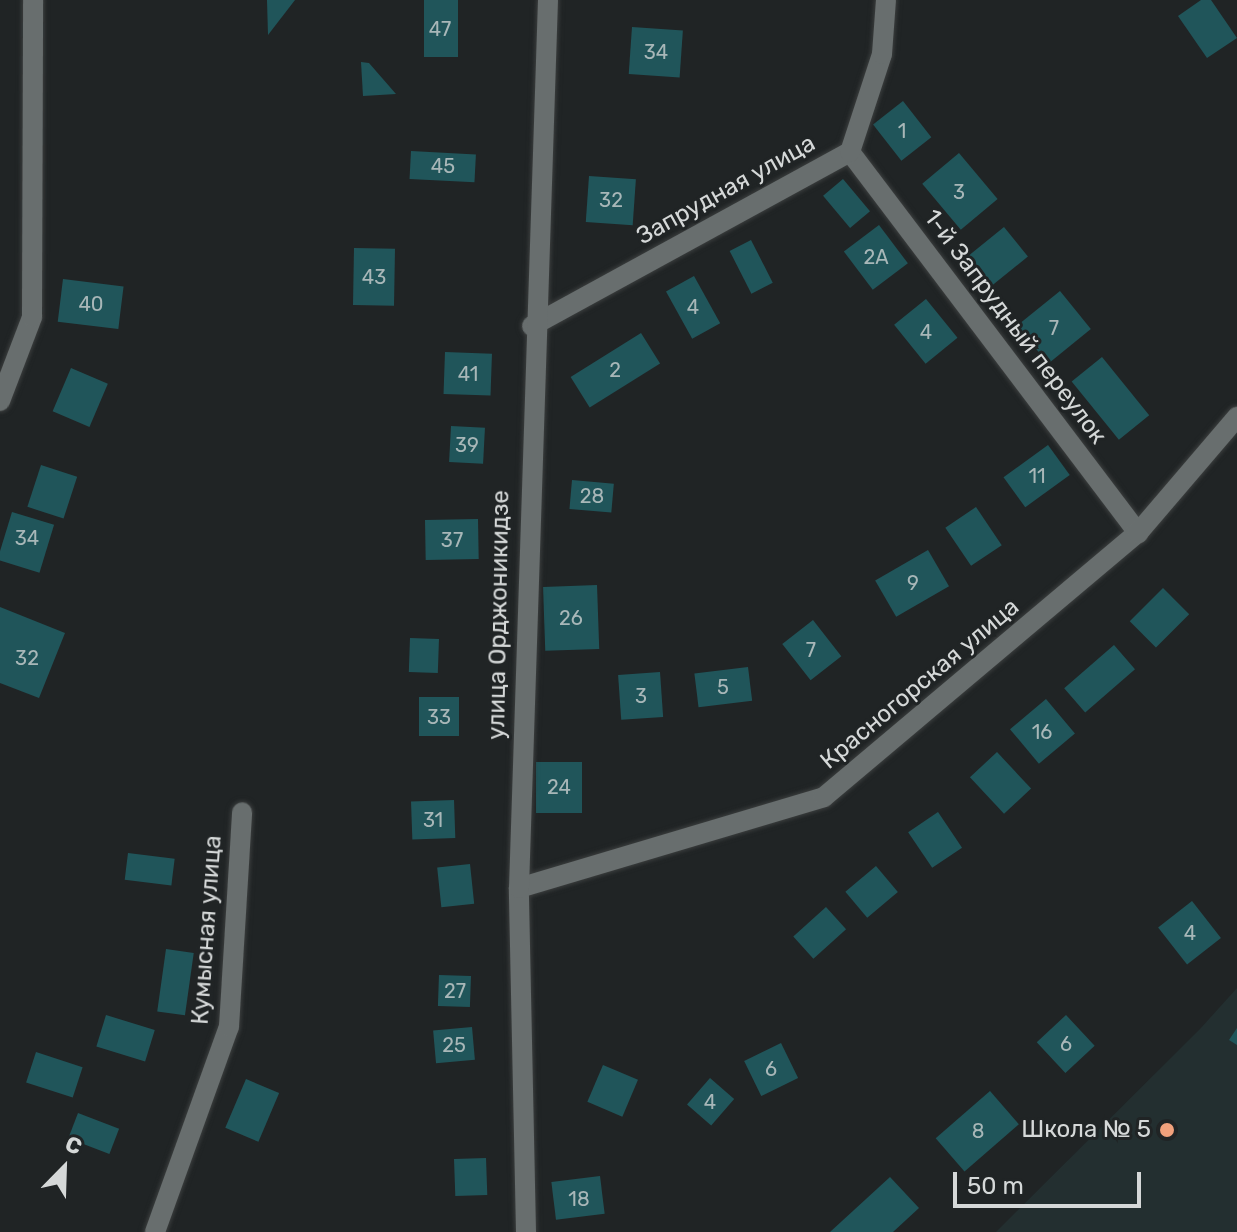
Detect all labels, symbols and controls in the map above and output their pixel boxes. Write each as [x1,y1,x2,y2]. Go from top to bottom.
house number: 47 [429,17,451,41]
house number: 34 [644,40,668,64]
house number: 1 [898,119,906,143]
street label: Запрудная улица [632,129,820,251]
house number: 45 [431,154,455,178]
house number: 3 [953,180,965,204]
house number: 32 [599,188,623,212]
street label: 1-й Запрудный переулок [917,204,1113,450]
house number: 2А [863,245,889,269]
house number: 43 [362,265,386,289]
house number: 40 [78,292,104,316]
house number: 4 [687,295,699,319]
house number: 7 [1049,316,1059,340]
house number: 4 [920,320,932,344]
house number: 2 [609,358,621,382]
house number: 41 [458,362,478,386]
house number: 39 [455,433,479,457]
house number: 11 [1028,464,1046,488]
house number: 28 [580,484,604,508]
street label: улица Орджоникидзе [482,490,516,740]
house number: 34 [15,526,39,550]
house number: 37 [441,528,463,552]
house number: 9 [907,571,919,595]
street label: Красногорская улица [815,593,1025,775]
house number: 26 [559,606,583,630]
house number: 7 [806,638,816,662]
house number: 32 [15,646,39,670]
house number: 5 [717,675,729,699]
house number: 3 [635,684,647,708]
house number: 33 [427,705,451,729]
house number: 16 [1032,720,1052,744]
house number: 24 [547,775,571,799]
house number: 31 [423,808,443,832]
street label: Кумысная улица [186,834,228,1026]
house number: 4 [1184,921,1196,945]
house number: 27 [444,979,466,1003]
house number: 6 [1060,1032,1072,1056]
house number: 25 [442,1033,466,1057]
house number: 6 [765,1057,777,1081]
house number: 4 [704,1090,716,1114]
place label: Школа № 5 [1021,1116,1151,1144]
house number: 8 [972,1119,984,1143]
marker: Школа № 5 [1158,1121,1176,1139]
north arrow [24,1128,104,1208]
text: С [61,1130,86,1161]
scale bar [957,1156,1145,1206]
text: 50 m [967,1172,1024,1200]
house number: 18 [568,1187,590,1211]

